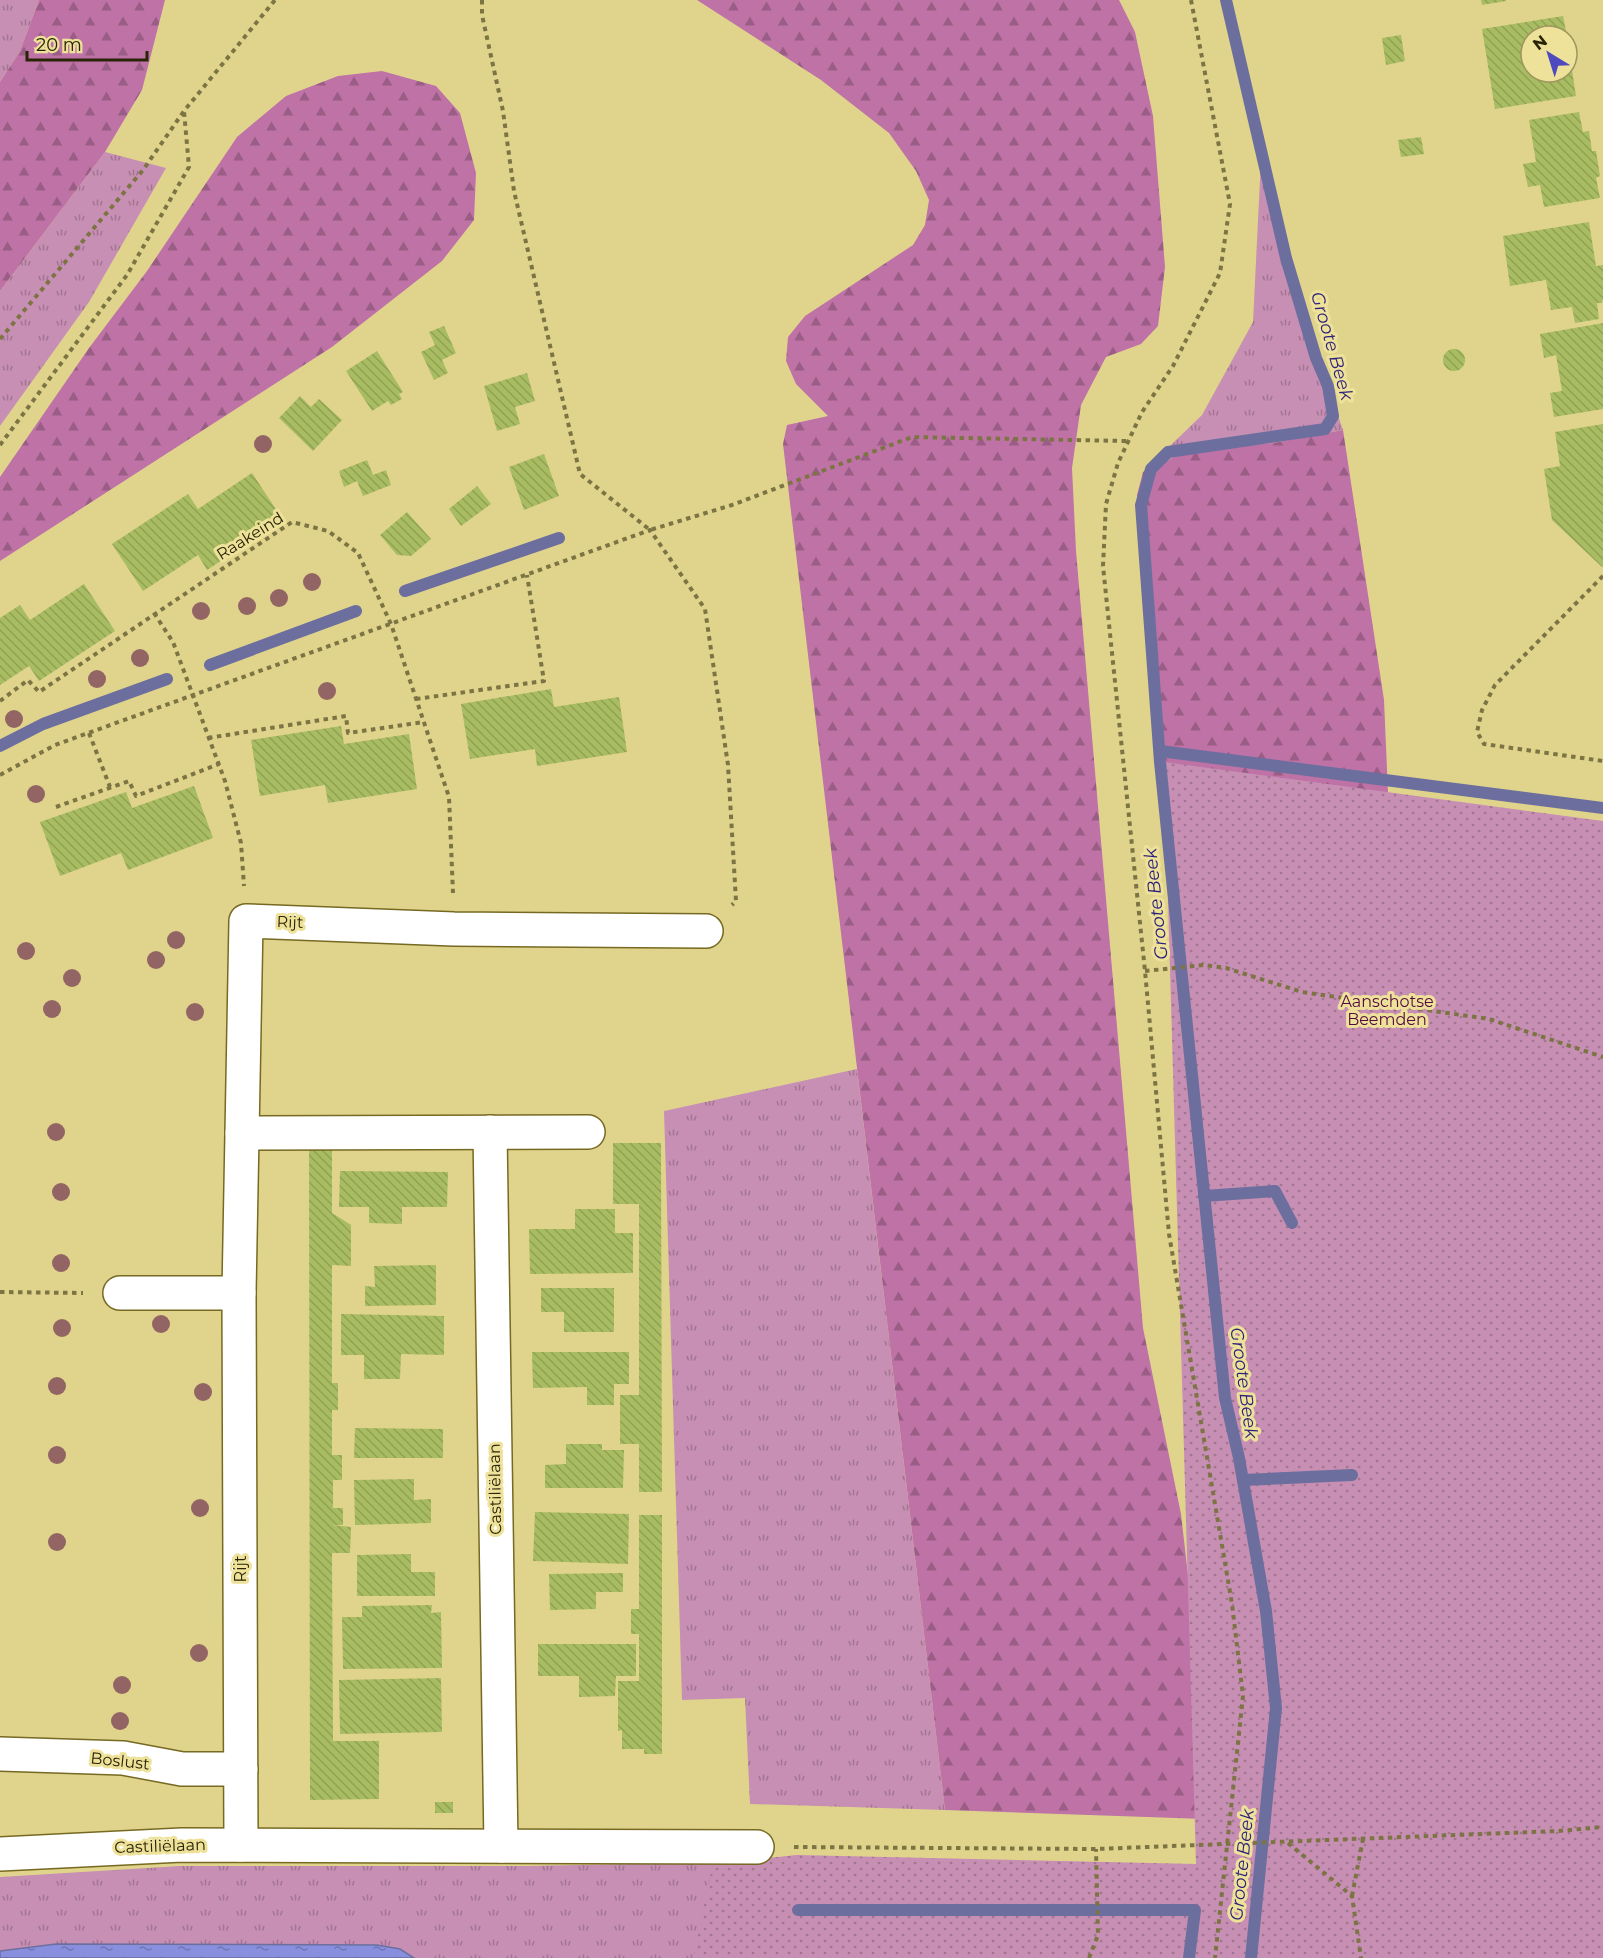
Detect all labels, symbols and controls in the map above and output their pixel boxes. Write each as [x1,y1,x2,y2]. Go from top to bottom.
scale bar [27,24,147,62]
north arrow [1519,24,1579,84]
text: N [1529,31,1551,54]
text: 20 m [36,34,82,56]
water label: Groote Beek [1306,289,1358,404]
street label: Raakeind [213,508,287,564]
water label: Groote Beek [1139,846,1173,961]
street label: Rijt [276,912,304,932]
park label: Aanschotse Beemden [1340,992,1434,1029]
water label: Groote Beek [1225,1326,1263,1441]
street label: Castiliëlaan [485,1443,505,1535]
street label: Rijt [231,1555,250,1582]
street label: Boslust [90,1748,151,1774]
water label: Groote Beek [1225,1807,1259,1922]
street label: Castiliëlaan [114,1835,206,1857]

